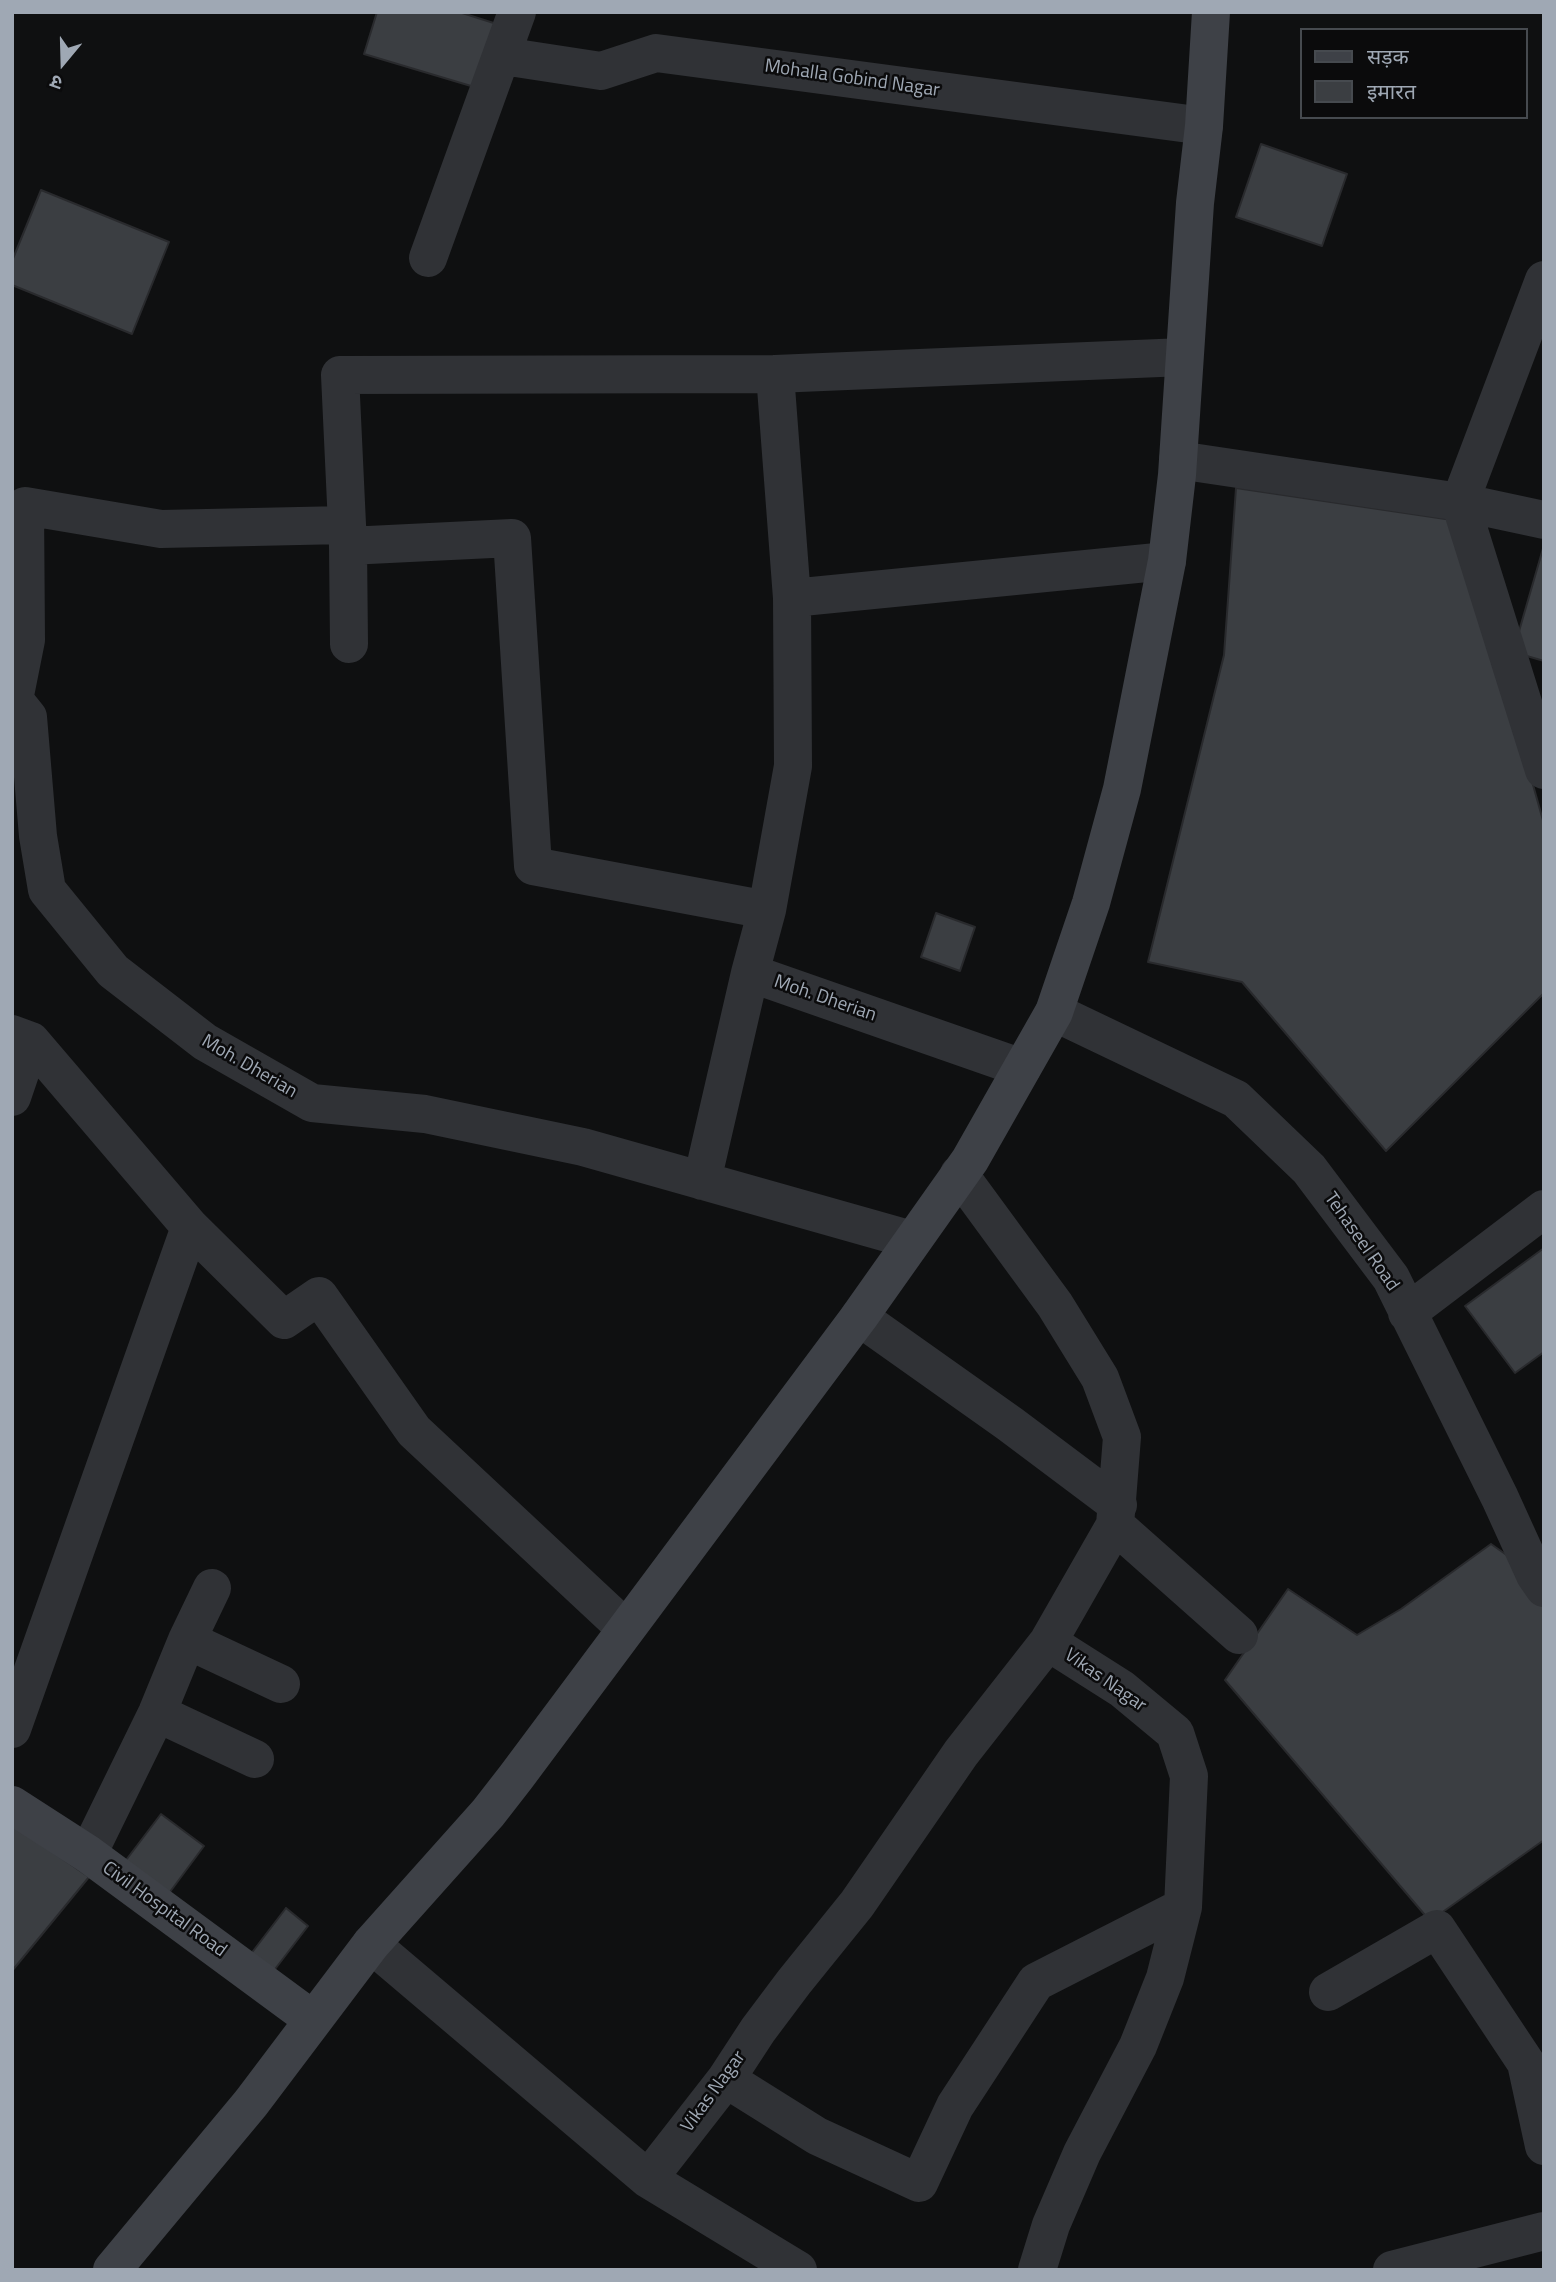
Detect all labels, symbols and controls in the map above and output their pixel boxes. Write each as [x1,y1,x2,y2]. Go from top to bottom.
north arrow [28,28,98,98]
legend [1300,28,1528,119]
text: सड़क [1367,40,1409,72]
street label: Mohalla Gobind Nagar [763,55,941,103]
text: उ [46,68,66,99]
text: इमारत [1367,75,1416,107]
street label: Moh. Dherian [771,971,879,1027]
street label: Moh. Dherian [197,1030,301,1104]
street label: Tehaseel Road [1319,1188,1403,1296]
street label: Vikas Nagar [1060,1644,1150,1718]
street label: Civil Hospital Road [97,1857,231,1963]
street label: Vikas Nagar [677,2047,751,2137]

